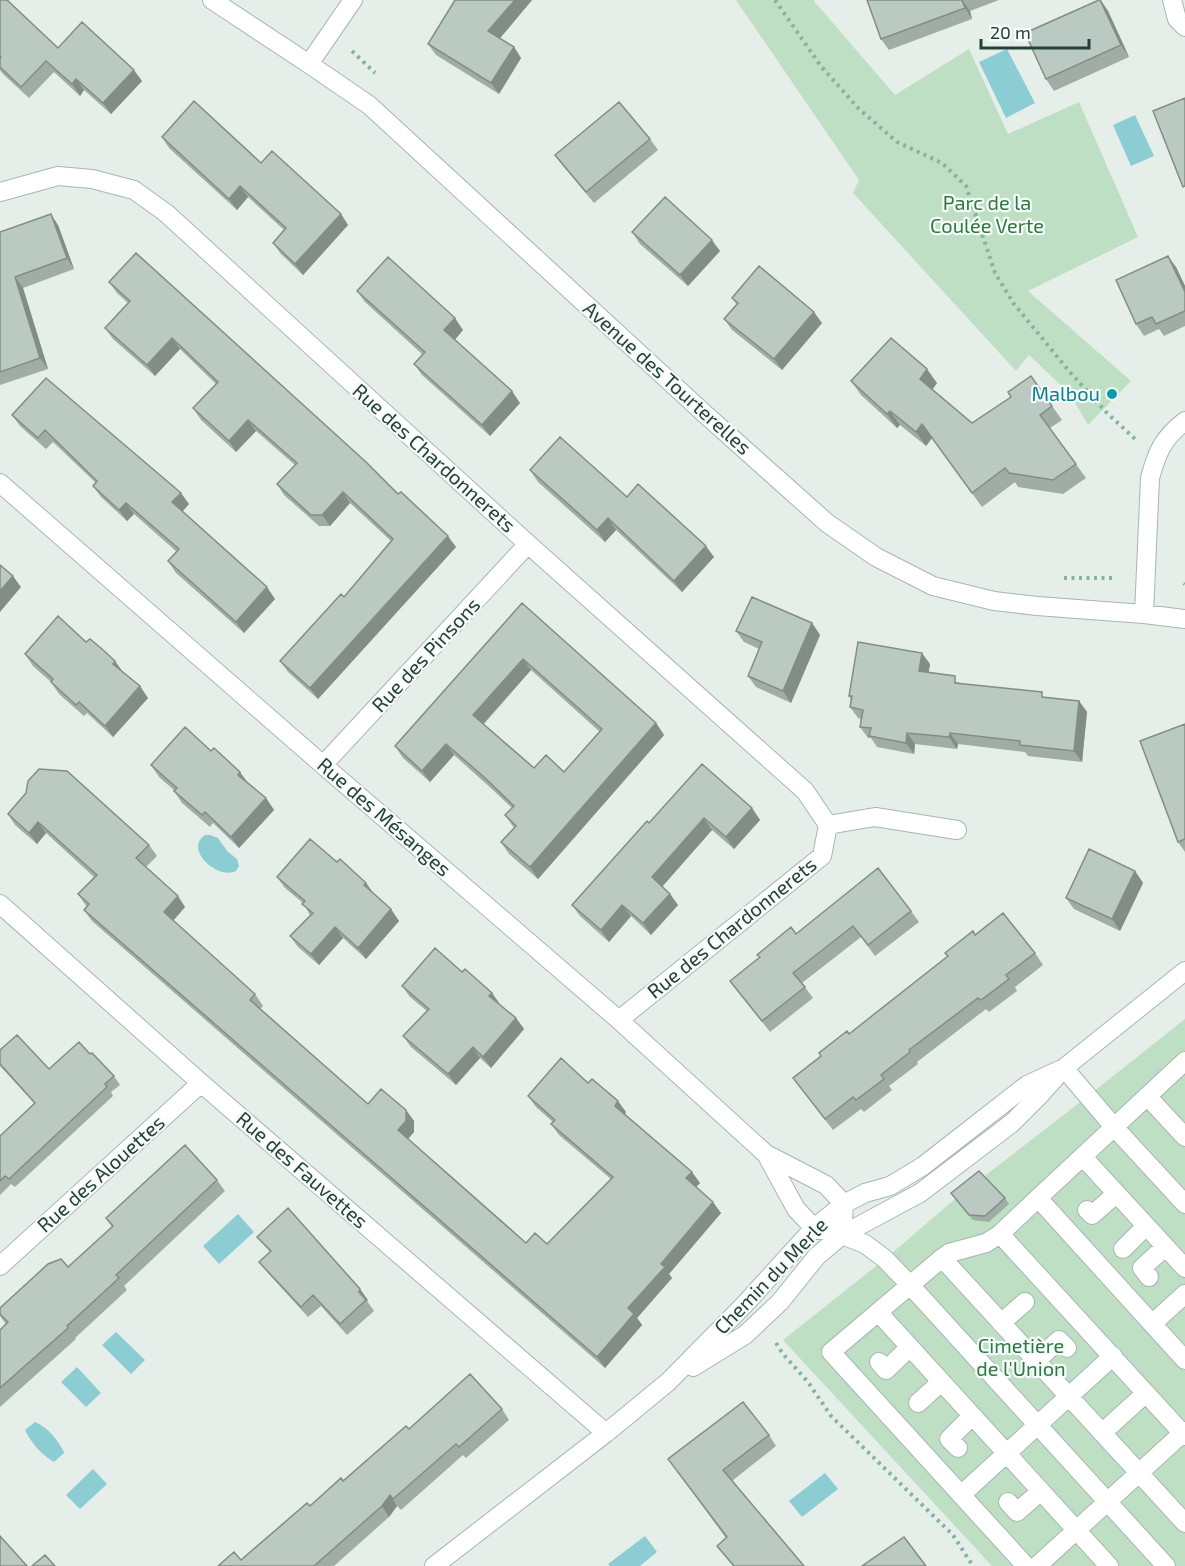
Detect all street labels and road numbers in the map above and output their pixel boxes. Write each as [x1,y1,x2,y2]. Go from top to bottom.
street label: Avenue des Tourterelles [579,296,757,459]
street label: Rue des Chardonnerets [348,378,521,537]
street label: Rue des Pinsons [366,592,484,716]
street label: Rue des Mésanges [313,752,456,881]
street label: Rue des Chardonnerets [642,852,821,1003]
street label: Rue des Fauvettes [232,1106,373,1233]
street label: Rue des Alouettes [32,1110,169,1237]
street label: Chemin du Merle [709,1212,832,1339]

